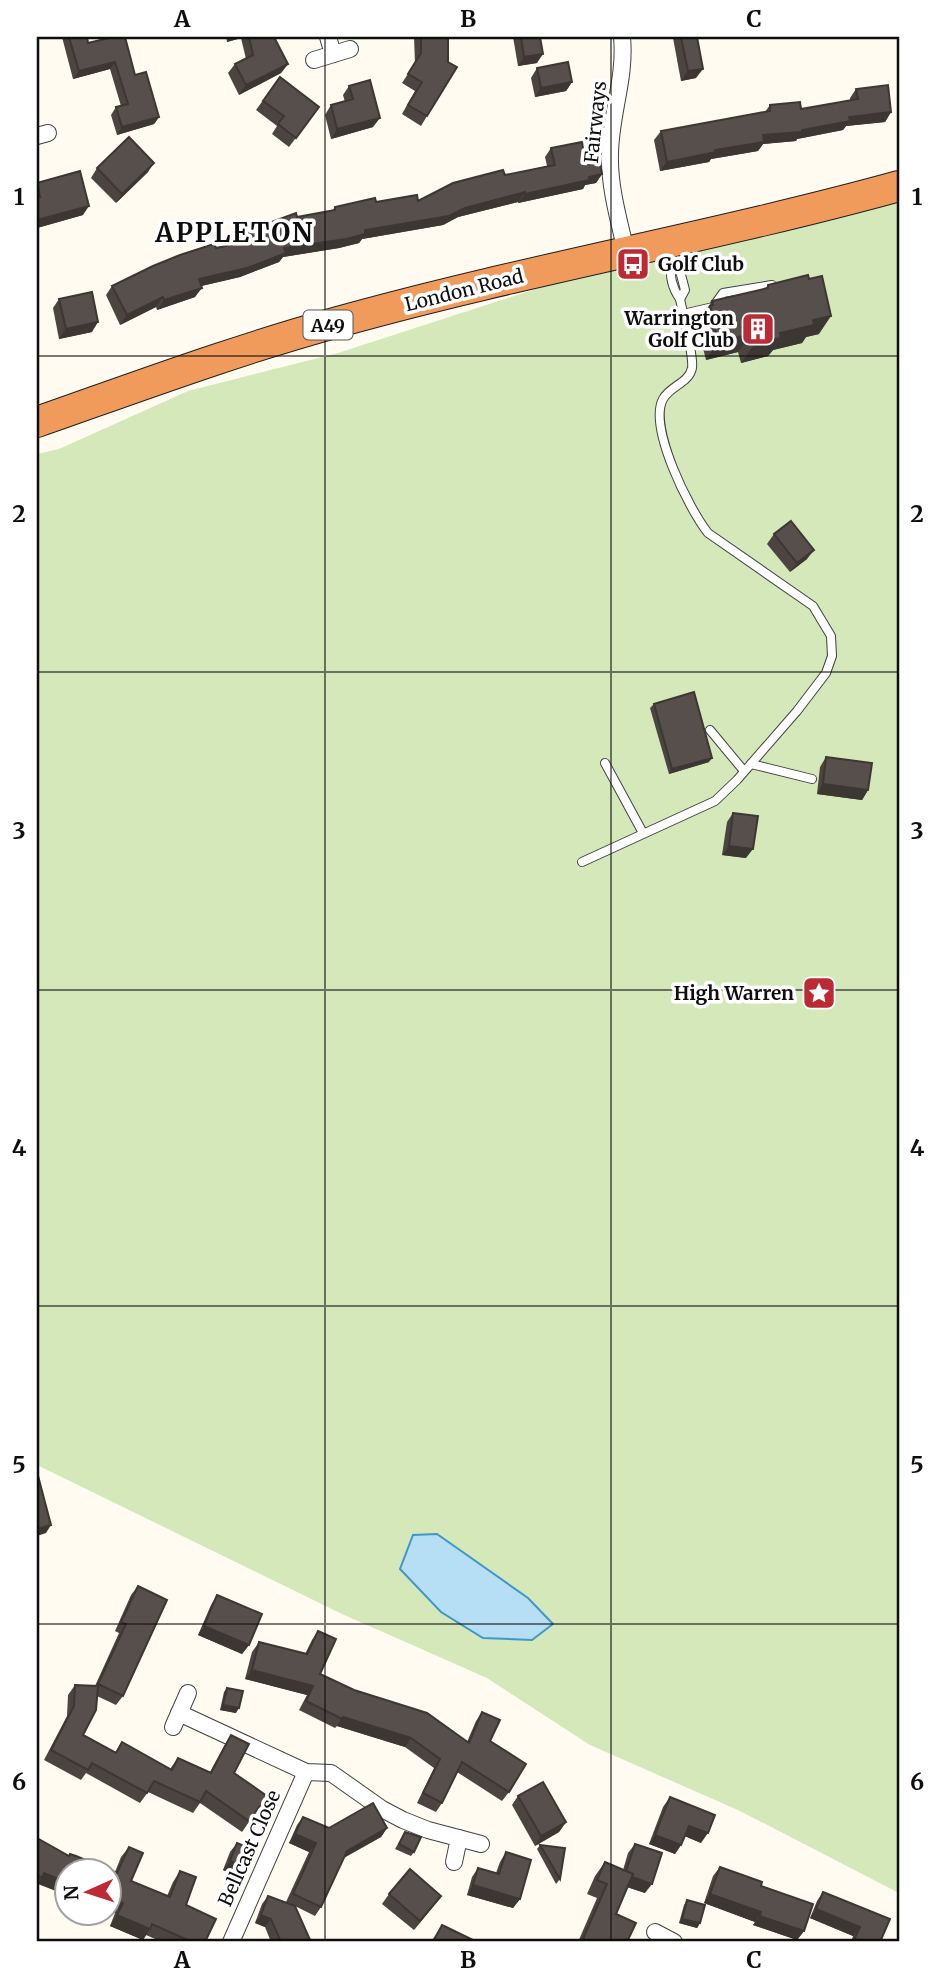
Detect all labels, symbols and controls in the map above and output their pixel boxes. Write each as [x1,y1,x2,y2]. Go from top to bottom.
text: A [173,4,191,33]
text: B [460,4,476,33]
text: C [746,4,762,33]
street label: Fairways [579,80,611,164]
text: 1 [14,182,25,211]
text: 1 [912,182,923,211]
district label: APPLETON [154,216,315,249]
bus stop icon: Golf Club [614,245,652,283]
place label: Golf Club [658,252,744,276]
street label: London Road [402,264,526,316]
place label: Warrington Golf Club [624,306,734,352]
road number: A49 [304,310,352,340]
building icon: Warrington Golf Club [739,310,777,348]
text: 2 [12,499,26,528]
text: 2 [910,499,924,528]
text: 3 [12,816,26,845]
text: 3 [910,816,924,845]
place icon: High Warren [800,974,838,1012]
place label: High Warren [674,981,794,1005]
text: 4 [12,1133,27,1162]
text: 4 [910,1133,925,1162]
text: 5 [12,1450,26,1479]
text: 5 [910,1450,924,1479]
text: 6 [12,1767,26,1796]
text: 6 [910,1767,924,1796]
street label: Bellcast Close [213,1786,285,1910]
north arrow [52,1856,122,1926]
text: N [59,1885,83,1901]
text: A [173,1945,191,1974]
text: B [460,1945,476,1974]
text: C [746,1945,762,1974]

